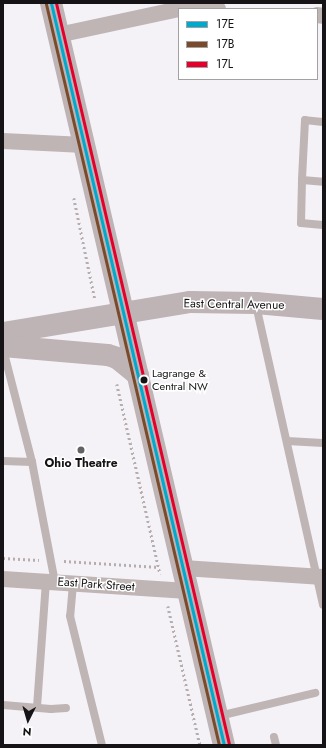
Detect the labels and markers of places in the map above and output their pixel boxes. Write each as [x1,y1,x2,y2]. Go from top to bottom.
place label: Lagrange & Central NW [152,367,208,393]
marker: Lagrange & Central NW [139,375,149,385]
marker: Ohio Theatre [76,445,86,455]
place label: Ohio Theatre [44,457,118,471]

